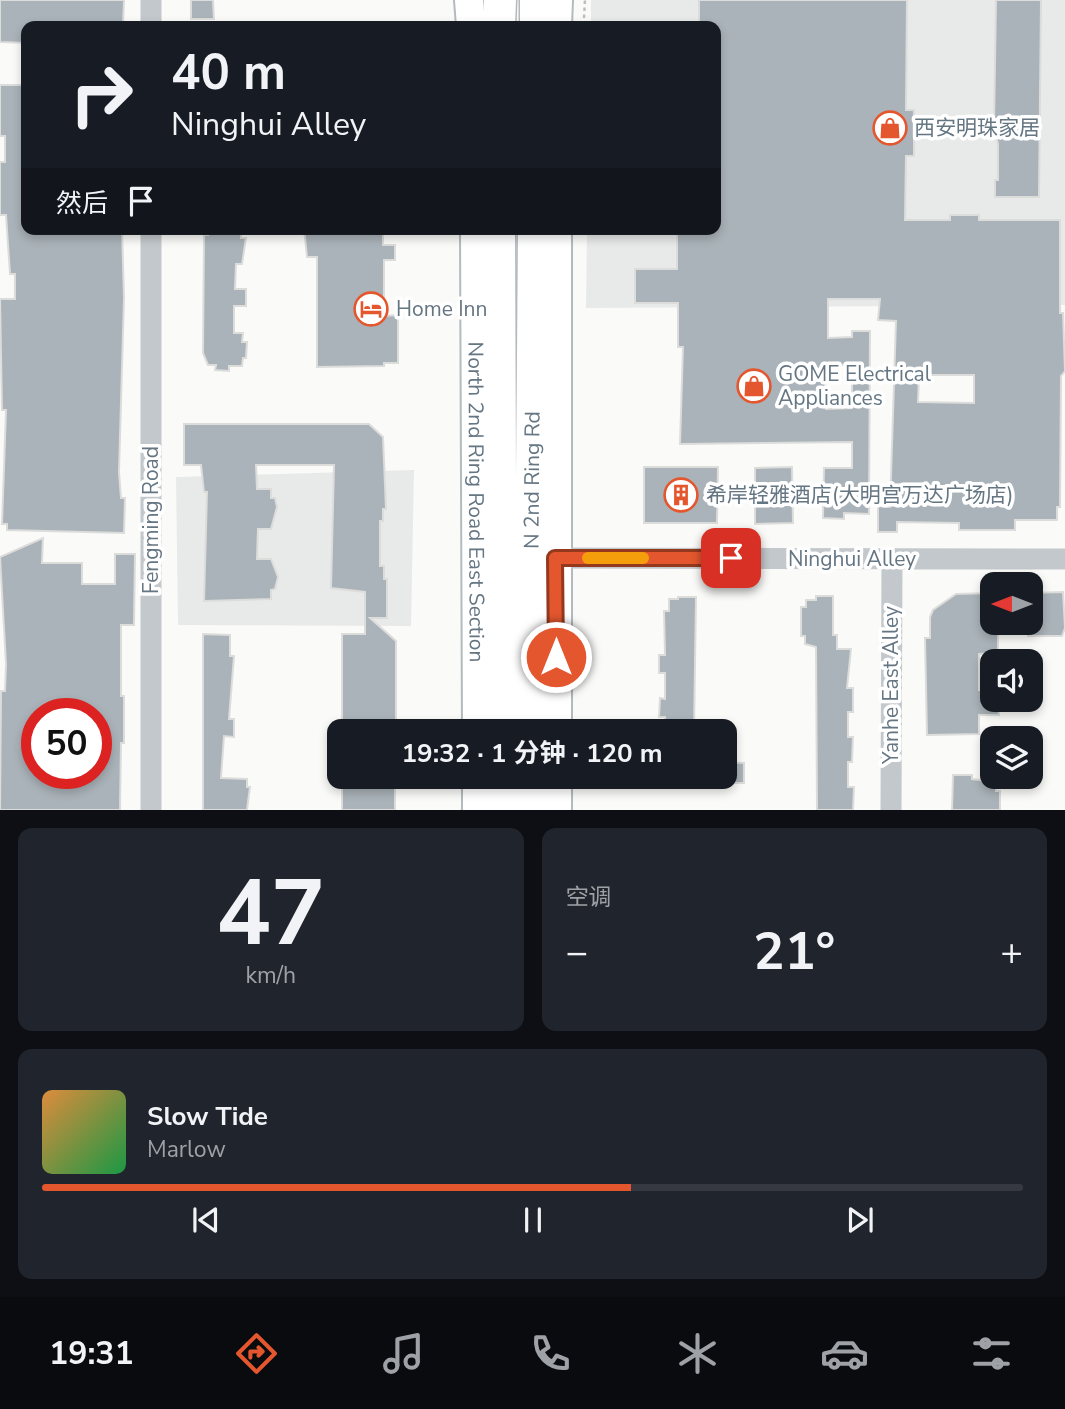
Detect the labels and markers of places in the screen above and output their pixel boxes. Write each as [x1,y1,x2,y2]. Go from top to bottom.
shop icon: 西安明珠家居 [871,109,909,147]
place label: 西安明珠家居 [914,114,1040,142]
hotel icon: Home Inn [352,290,390,328]
place label: Home Inn [396,295,487,323]
place label: GOME Electrical Appliances [778,360,932,412]
shop icon: GOME Electrical Appliances [735,367,773,405]
building icon: 希岸轻雅酒店(大明宫万达广场店) [662,476,700,514]
place label: 希岸轻雅酒店(大明宫万达广场店) [706,481,1013,509]
pin [701,528,761,588]

